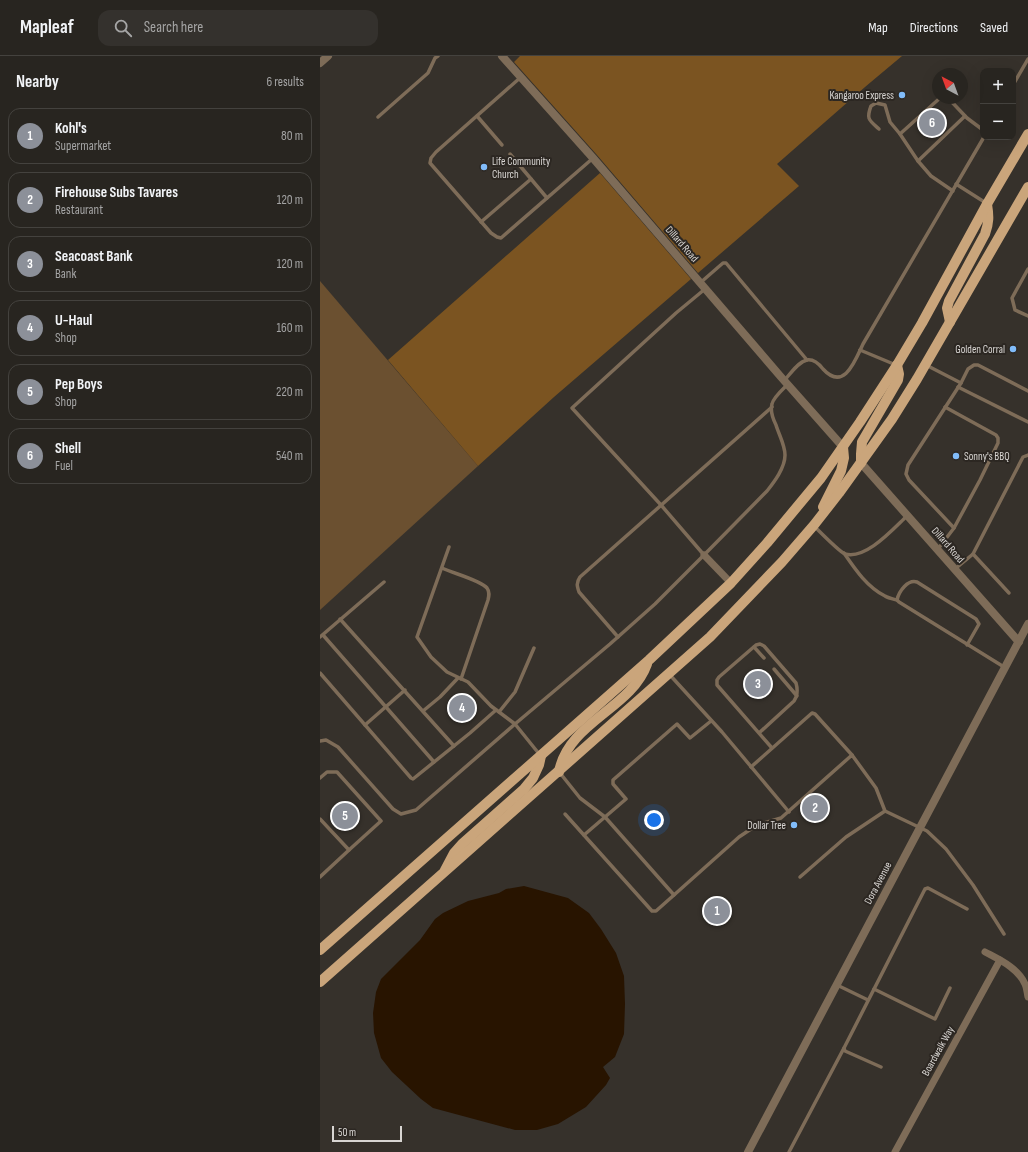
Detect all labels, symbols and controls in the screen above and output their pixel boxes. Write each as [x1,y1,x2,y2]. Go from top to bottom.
search box [98,10,378,46]
text: Mapleaf [20,16,74,39]
icon: search [112,17,134,39]
text: Search here [144,18,203,37]
text: Map [868,19,888,36]
text: Directions [910,19,958,36]
text: Saved [980,19,1008,36]
north arrow [932,68,968,104]
map controls [980,68,1016,140]
button: + [980,68,1016,104]
text: Nearby [16,72,59,92]
text: 6 results [266,74,304,90]
place label: Kangaroo Express [829,89,894,102]
marker: Kangaroo Express [897,90,907,100]
button: − [980,104,1016,140]
pin: 6 [919,108,945,138]
text: Kohl's [55,119,87,138]
text: 1 [27,128,33,144]
text: 80 m [281,128,303,144]
text: Supermarket [55,138,111,154]
place label: Life Community Church [492,155,551,181]
marker: Life Community Church [479,162,489,172]
text: Firehouse Subs Tavares [55,183,178,202]
text: 2 [27,192,33,208]
text: 120 m [277,192,303,208]
text: Restaurant [55,202,103,218]
street label: Dillard Road [663,223,701,265]
text: Seacoast Bank [55,247,133,266]
text: 3 [27,256,33,272]
text: 120 m [277,256,303,272]
text: Bank [55,266,76,282]
text: U-Haul [55,311,92,330]
text: 4 [27,320,33,336]
text: 160 m [277,320,303,336]
text: Shop [55,330,77,346]
place label: Golden Corral [955,343,1005,356]
marker: Golden Corral [1008,344,1018,354]
text: Pep Boys [55,375,103,394]
text: 5 [27,384,33,400]
text: 220 m [276,384,303,400]
text: Shop [55,394,77,410]
text: Shell [55,439,81,458]
text: 6 [27,448,33,464]
text: 540 m [276,448,303,464]
place label: Sonny's BBQ [964,450,1010,463]
marker: Sonny's BBQ [951,451,961,461]
text: Fuel [55,458,73,474]
street label: Dillard Road [929,524,967,566]
pin: 3 [745,669,771,699]
pin: 4 [449,693,475,723]
pin: 2 [802,793,828,823]
pin: 5 [332,801,358,831]
your location [644,810,664,830]
place label: Dollar Tree [747,819,786,832]
marker: Dollar Tree [789,820,799,830]
street label: Dora Avenue [861,860,895,906]
pin: 1 [704,896,730,926]
street label: Boardwalk Way [919,1023,957,1078]
scale bar [332,1124,402,1143]
text: 50 m [338,1126,356,1139]

